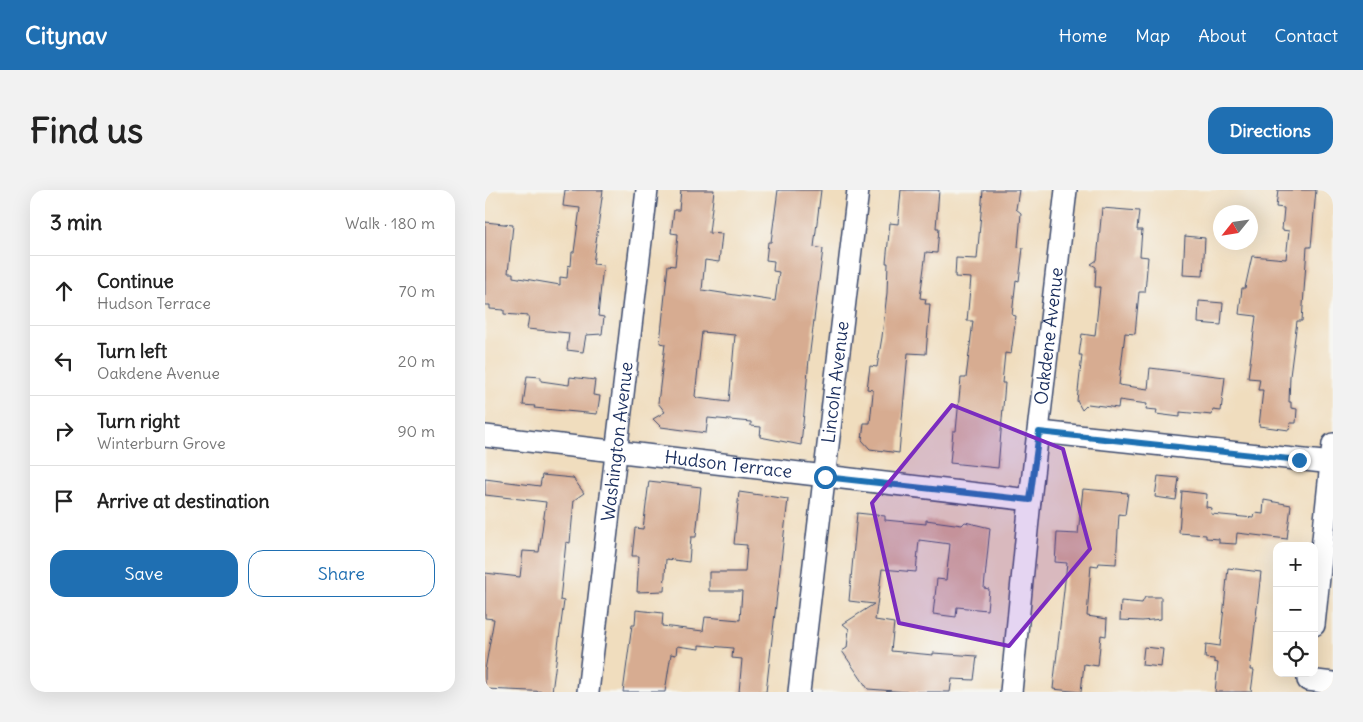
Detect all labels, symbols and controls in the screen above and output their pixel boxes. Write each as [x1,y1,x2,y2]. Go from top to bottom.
text: Citynav [25,20,107,50]
text: Home [1059,24,1107,47]
text: Map [1135,24,1170,47]
text: About [1198,24,1246,47]
text: Contact [1274,24,1338,47]
button: Directions [1208,107,1333,154]
text: Find us [30,108,143,152]
north arrow [1213,205,1258,250]
text: 3 min [50,209,102,236]
text: Walk · 180 m [345,213,435,233]
street label: Oakdene Avenue [1029,266,1068,406]
text: Continue [97,269,174,293]
icon: ahead [50,277,78,305]
text: 70 m [399,281,435,301]
text: Hudson Terrace [97,293,211,313]
street label: Lincoln Avenue [816,320,853,444]
text: Turn left [97,339,167,363]
icon: left [50,347,78,375]
text: 20 m [398,351,435,371]
street label: Washington Avenue [596,361,638,523]
text: Oakdene Avenue [97,363,220,383]
text: Turn right [97,409,180,433]
icon: right [50,417,78,445]
text: 90 m [397,421,435,441]
text: Winterburn Grove [97,433,226,453]
street label: Hudson Terrace [663,445,793,483]
route end [1288,449,1311,472]
route start [814,466,837,489]
icon: arrive [50,487,78,515]
text: Arrive at destination [97,489,270,513]
map controls [1273,542,1318,677]
button: + [1273,542,1318,587]
button: Save [50,550,238,597]
button: Share [248,550,435,597]
button: − [1273,587,1318,632]
button: locate [1273,632,1318,677]

